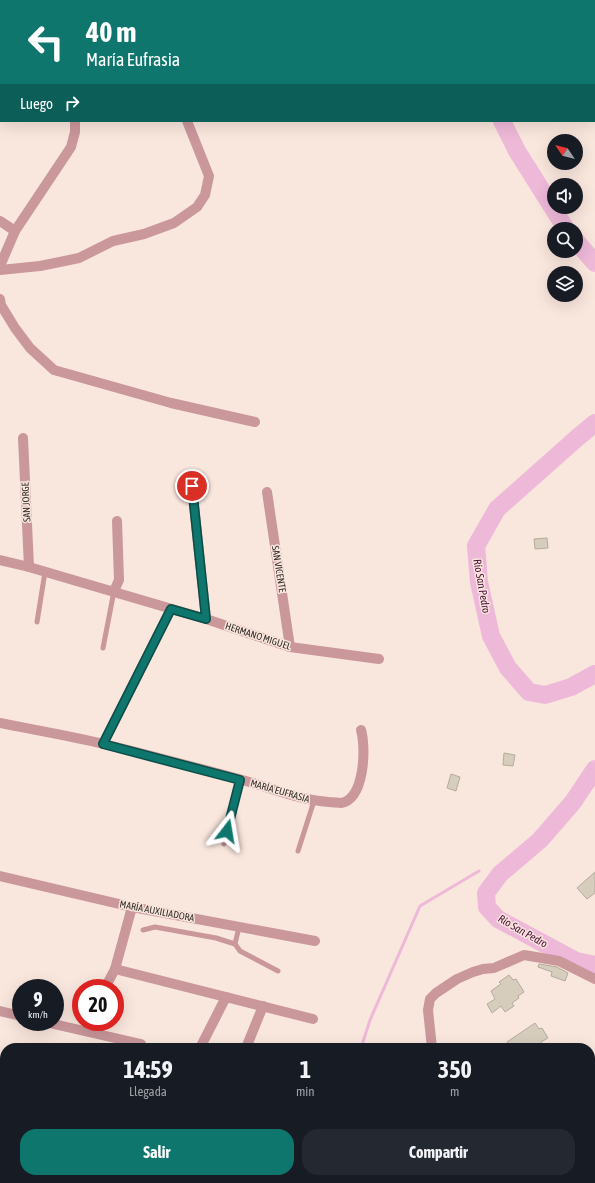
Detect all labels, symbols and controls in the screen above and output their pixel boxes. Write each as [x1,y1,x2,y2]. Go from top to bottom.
icon: left [20,16,72,68]
text: 40 m [86,16,136,48]
text: María Eufrasia [86,49,180,70]
icon: right [61,92,83,114]
text: Luego [20,95,53,112]
north arrow [547,134,583,170]
map controls [547,134,583,302]
button: sound [547,178,583,214]
button: search [547,222,583,258]
button: layers [547,266,583,302]
pin [175,469,209,503]
icon: arrive [181,475,203,497]
street label: SAN JORGE [19,481,33,522]
street label: SAN VICENTE [270,545,288,594]
water label: Río San Pedro [471,558,493,614]
street label: HERMANO MIGUEL [224,620,292,652]
street label: MARÍA EUFRASIA [249,777,311,805]
position arrow [206,810,248,852]
street label: MARÍA AUXILIADORA [119,898,195,924]
water label: Río San Pedro [496,912,550,950]
speed limit sign: 20 [72,979,124,1031]
text: 9 [33,988,43,1011]
text: km/h [28,1009,48,1020]
text: 14:59 [123,1056,173,1083]
text: 1 [300,1056,311,1083]
text: 350 [438,1056,472,1083]
text: Llegada [129,1084,167,1099]
text: min [296,1084,315,1099]
text: m [450,1084,459,1099]
button: Salir [20,1129,294,1175]
button: Compartir [302,1129,575,1175]

